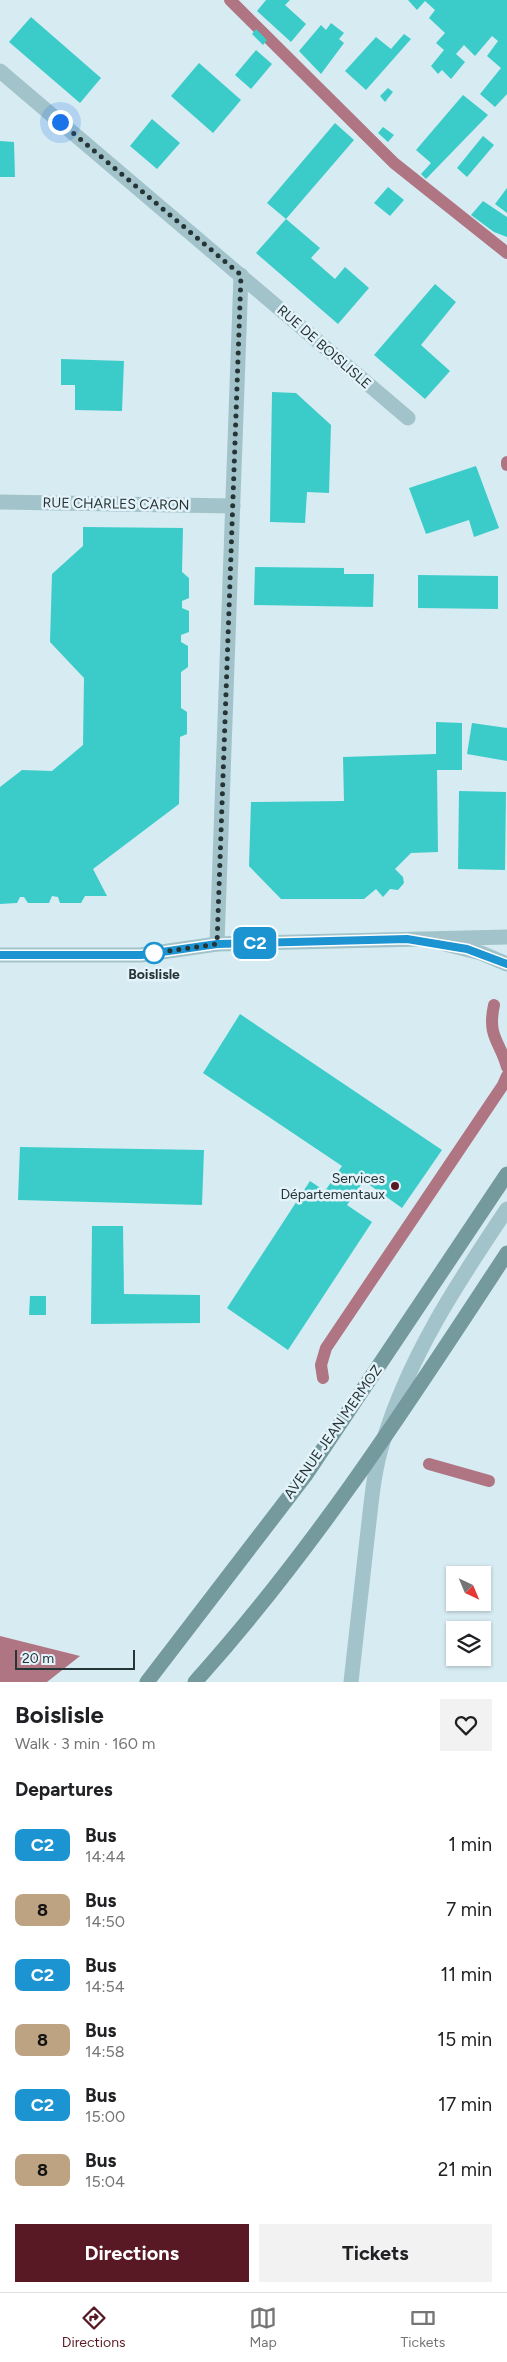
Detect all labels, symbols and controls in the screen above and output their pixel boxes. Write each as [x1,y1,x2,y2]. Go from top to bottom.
your location [48,110,73,135]
street label: RUE DE BOISLISLE [274,302,374,392]
street label: RUE CHARLES CARON [42,494,190,514]
line badge: C2 [232,927,278,959]
text: C2 [243,932,267,954]
marker: Boislisle [143,942,165,964]
place label: Boislisle [128,966,180,983]
place label: Services Départementaux [280,1170,385,1203]
marker: Services Départementaux [389,1180,401,1192]
street label: AVENUE JEAN MERMOZ [280,1362,386,1502]
north arrow [446,1566,491,1611]
map controls [446,1566,491,1666]
button: layers [446,1621,491,1666]
scale bar [15,1647,135,1670]
text: 20 m [22,1650,54,1667]
button: heart [440,1699,492,1751]
text: Boislisle [15,1700,104,1729]
text: Walk · 3 min · 160 m [15,1734,156,1753]
text: Departures [15,1778,113,1801]
text: Bus [85,1824,116,1847]
text: 1 min [448,1833,492,1856]
text: C2 [31,1834,54,1856]
text: 14:44 [85,1847,125,1866]
text: Bus [85,1889,116,1912]
text: 7 min [446,1898,492,1921]
text: 8 [37,1899,48,1921]
text: 14:50 [85,1912,125,1931]
text: Bus [85,1954,116,1977]
text: 11 min [440,1963,492,1986]
text: C2 [31,1964,54,1986]
text: 14:54 [85,1977,125,1996]
text: Bus [85,2019,116,2042]
text: 15 min [437,2028,492,2051]
text: 8 [37,2029,48,2051]
text: 14:58 [85,2042,125,2061]
text: Bus [85,2084,116,2107]
text: 17 min [438,2093,492,2116]
text: C2 [31,2094,54,2116]
text: 15:00 [85,2107,125,2126]
text: Bus [85,2149,116,2172]
text: 21 min [438,2158,492,2181]
text: 8 [37,2159,48,2181]
text: 15:04 [85,2172,125,2191]
button: Directions [15,2224,249,2282]
button: Tickets [259,2224,492,2282]
tab: Directions [62,2304,126,2351]
tab: Map [249,2304,277,2351]
tab: Tickets [401,2304,445,2351]

